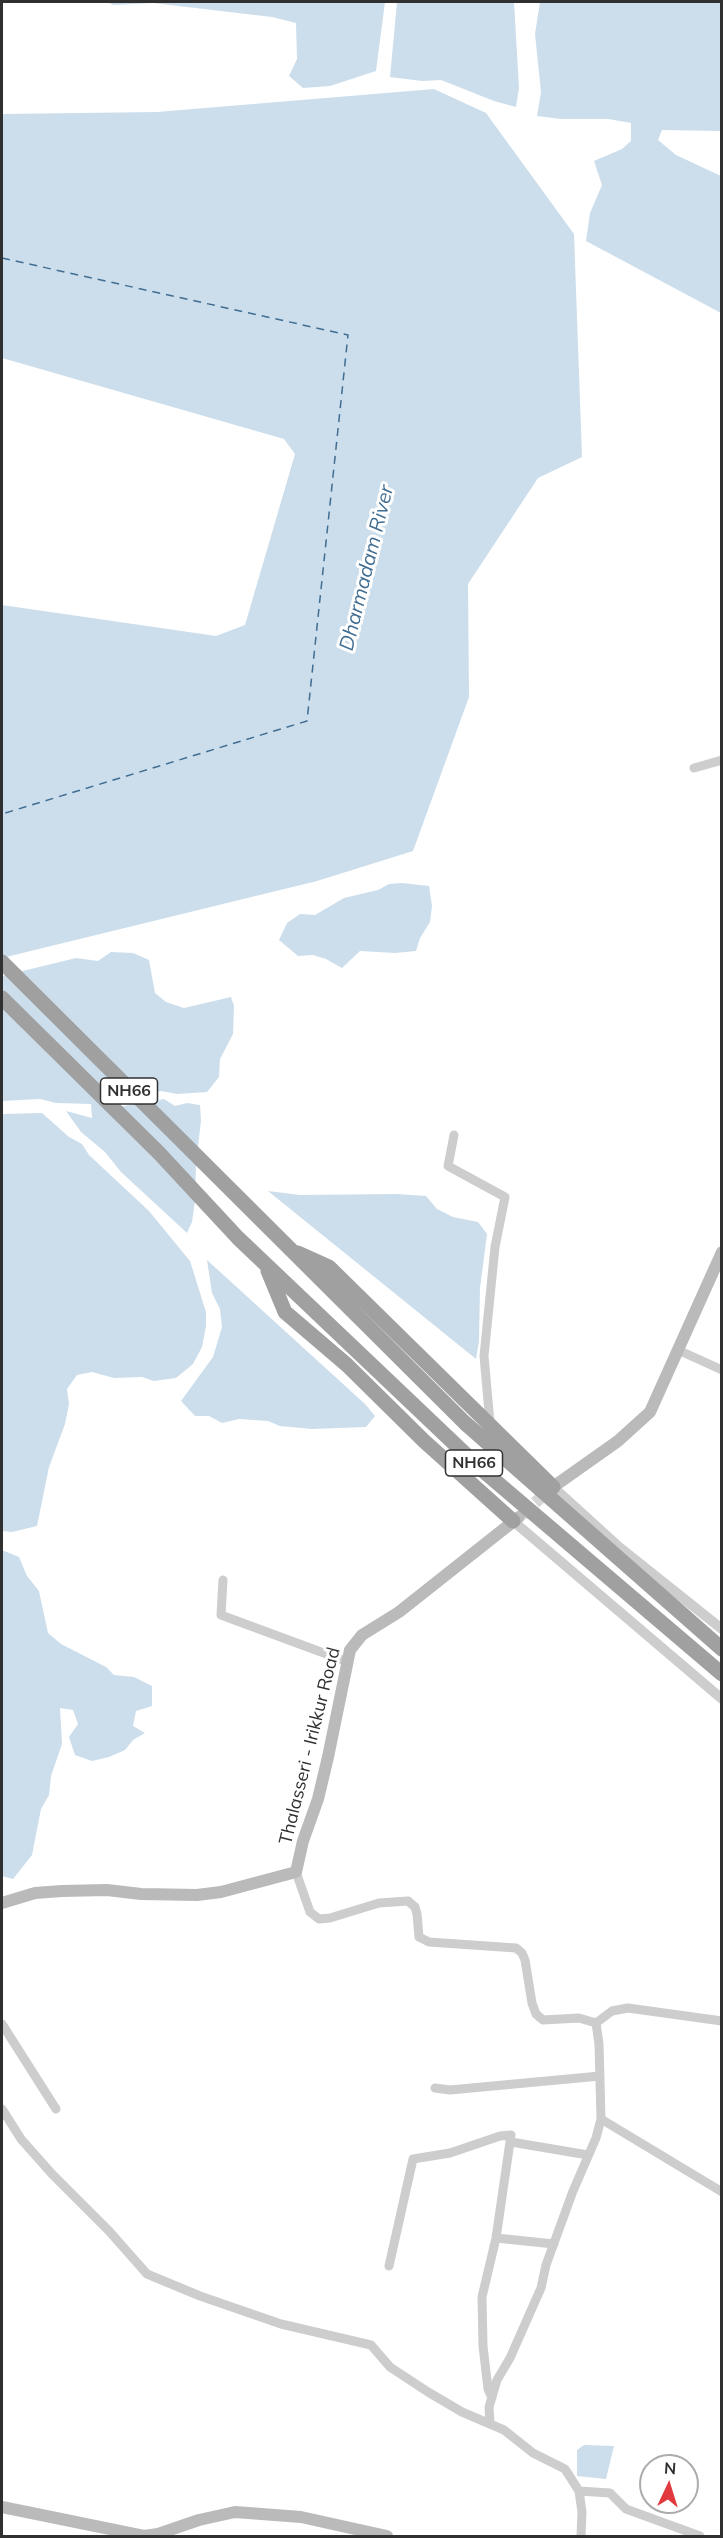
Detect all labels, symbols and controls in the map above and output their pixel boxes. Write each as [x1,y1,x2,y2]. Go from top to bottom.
water label: Dharmadam River [335,483,399,653]
road number: NH66 [100,1078,158,1104]
road number: NH66 [446,1450,502,1476]
street label: Thalasseri - Irikkur Road [275,1645,345,1847]
north arrow [639,2454,699,2514]
text: N [663,2458,677,2478]

